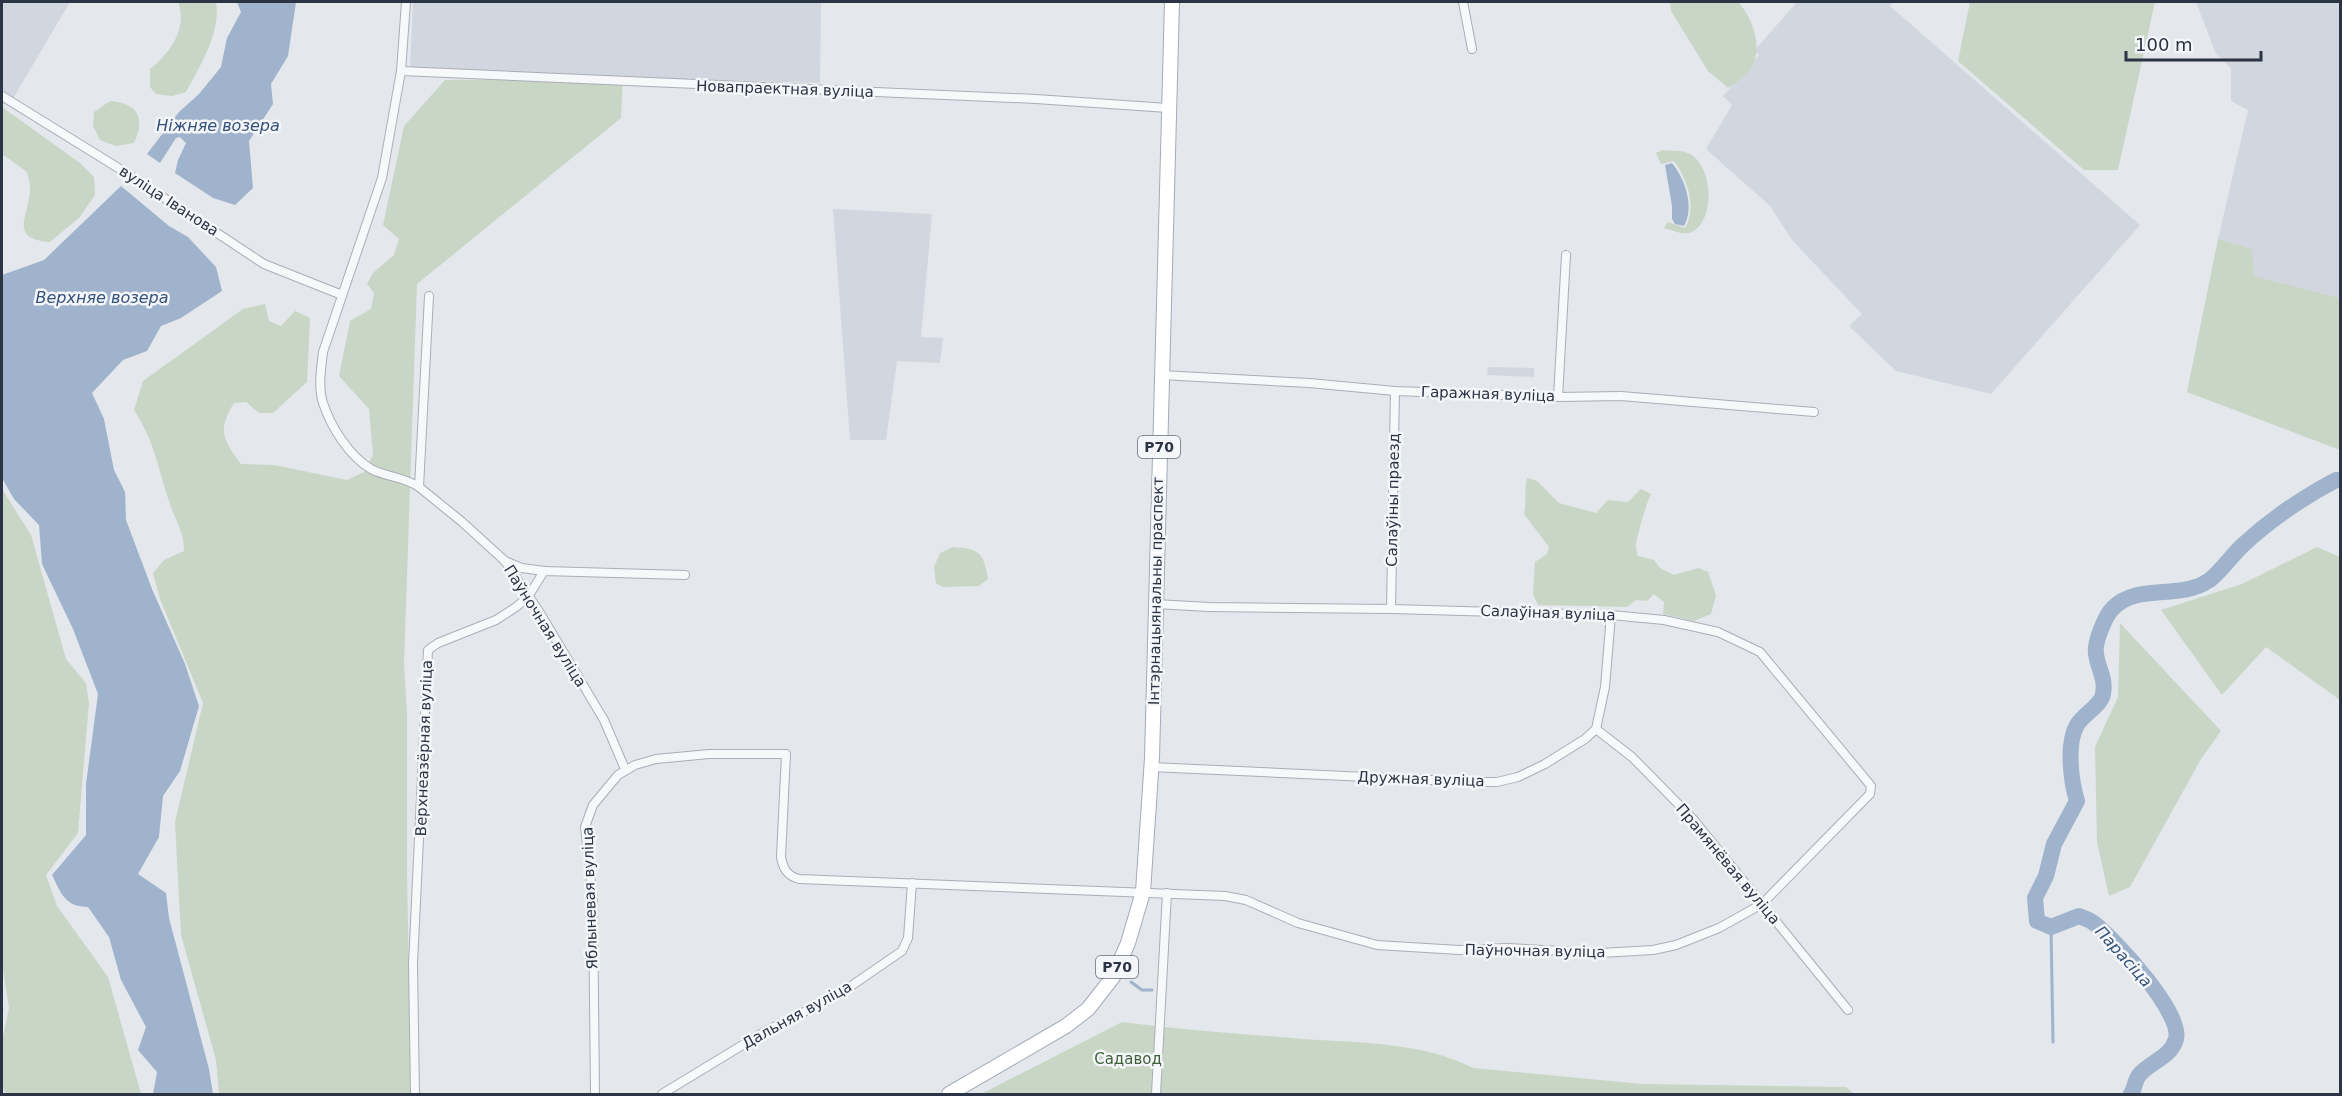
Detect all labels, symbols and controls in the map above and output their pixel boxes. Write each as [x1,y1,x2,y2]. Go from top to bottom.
scale bar [2126,24,2261,62]
text: 100 m [2135,34,2193,55]
street label: Новапраектная вуліца [696,77,874,101]
water label: Ніжняе возера [156,116,280,135]
street label: вуліца Іванова [116,162,222,240]
water label: Верхняе возера [36,288,169,307]
street label: Гаражная вуліца [1421,383,1555,405]
street label: Салаўіны праезд [1383,433,1403,567]
road number: Р70 [1138,436,1180,458]
street label: Інтэрнацыянальны праспект [1145,476,1167,705]
street label: Паўночная вуліца [500,562,590,690]
street label: Салаўіная вуліца [1480,602,1616,624]
street label: Верхнеазёрная вуліца [412,659,436,837]
street label: Дружная вуліца [1357,768,1485,790]
street label: Прамянёвая вуліца [1672,800,1784,928]
street label: Яблыневая вуліца [579,826,601,970]
water label: Парасіца [2091,922,2156,991]
street label: Паўночная вуліца [1464,941,1606,961]
road number: Р70 [1096,956,1138,978]
street label: Дальняя вуліца [739,977,855,1053]
park label: Садавод [1094,1050,1162,1068]

